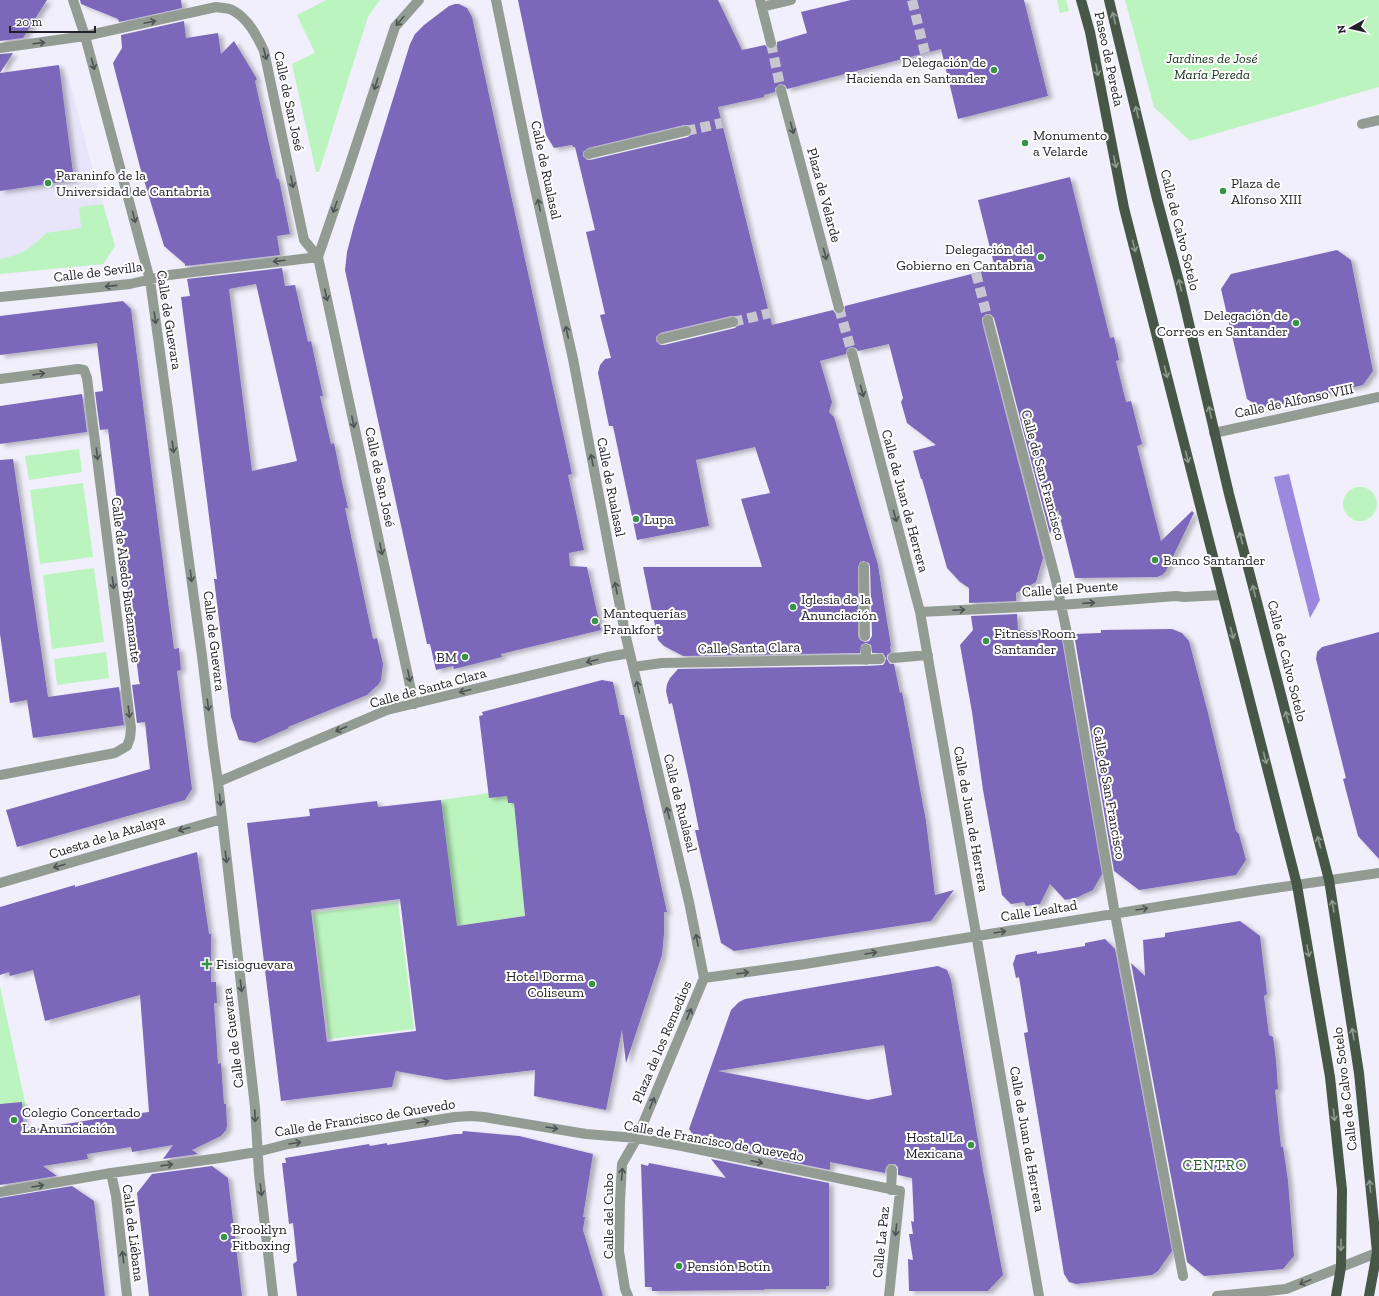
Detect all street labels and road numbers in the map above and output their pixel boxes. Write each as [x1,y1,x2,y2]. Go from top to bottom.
street label: Paseo de Pereda [1091,10,1127,108]
street label: Calle de San José [270,50,308,153]
street label: Calle de Rualasal [527,119,565,221]
street label: Plaza de Velarde [803,146,845,245]
street label: Calle de Calvo Sotelo [1157,168,1203,292]
street label: Calle de Sevilla [53,258,144,286]
street label: Calle de Guevara [153,269,185,371]
street label: Calle de Alfonso VIII [1233,380,1355,422]
street label: Calle de San Francisco [1017,408,1069,542]
street label: Calle de San José [361,426,399,529]
street label: Calle de Juan de Herrera [878,428,932,575]
street label: Calle de Rualasal [593,436,629,538]
street label: Calle de Alsedo Bustamante [107,496,145,664]
street label: Calle del Puente [1021,577,1119,601]
street label: Calle de Guevara [199,590,229,692]
street label: Calle de Calvo Sotelo [1264,599,1310,723]
street label: Calle Santa Clara [698,639,801,657]
street label: Calle de Santa Clara [368,664,488,712]
street label: Calle de San Francisco [1089,725,1129,861]
street label: Calle de Juan de Herrera [950,745,992,893]
street label: Calle de Rualasal [660,752,701,854]
street label: Cuesta de la Atalaya [47,811,167,863]
street label: Calle Lealtad [999,897,1079,925]
street label: Plaza de los Remedios [629,978,695,1106]
street label: Calle de Guevara [218,987,248,1089]
street label: Calle de Calvo Sotelo [1329,1026,1361,1152]
street label: Calle de Juan de Herrera [1006,1065,1048,1213]
street label: Calle de Francisco de Quevedo [274,1095,456,1141]
street label: Calle de Francisco de Quevedo [623,1117,805,1165]
street label: Calle del Cubo [600,1173,617,1259]
street label: Calle de Liébana [119,1184,147,1283]
street label: Calle La Paz [869,1205,893,1279]

